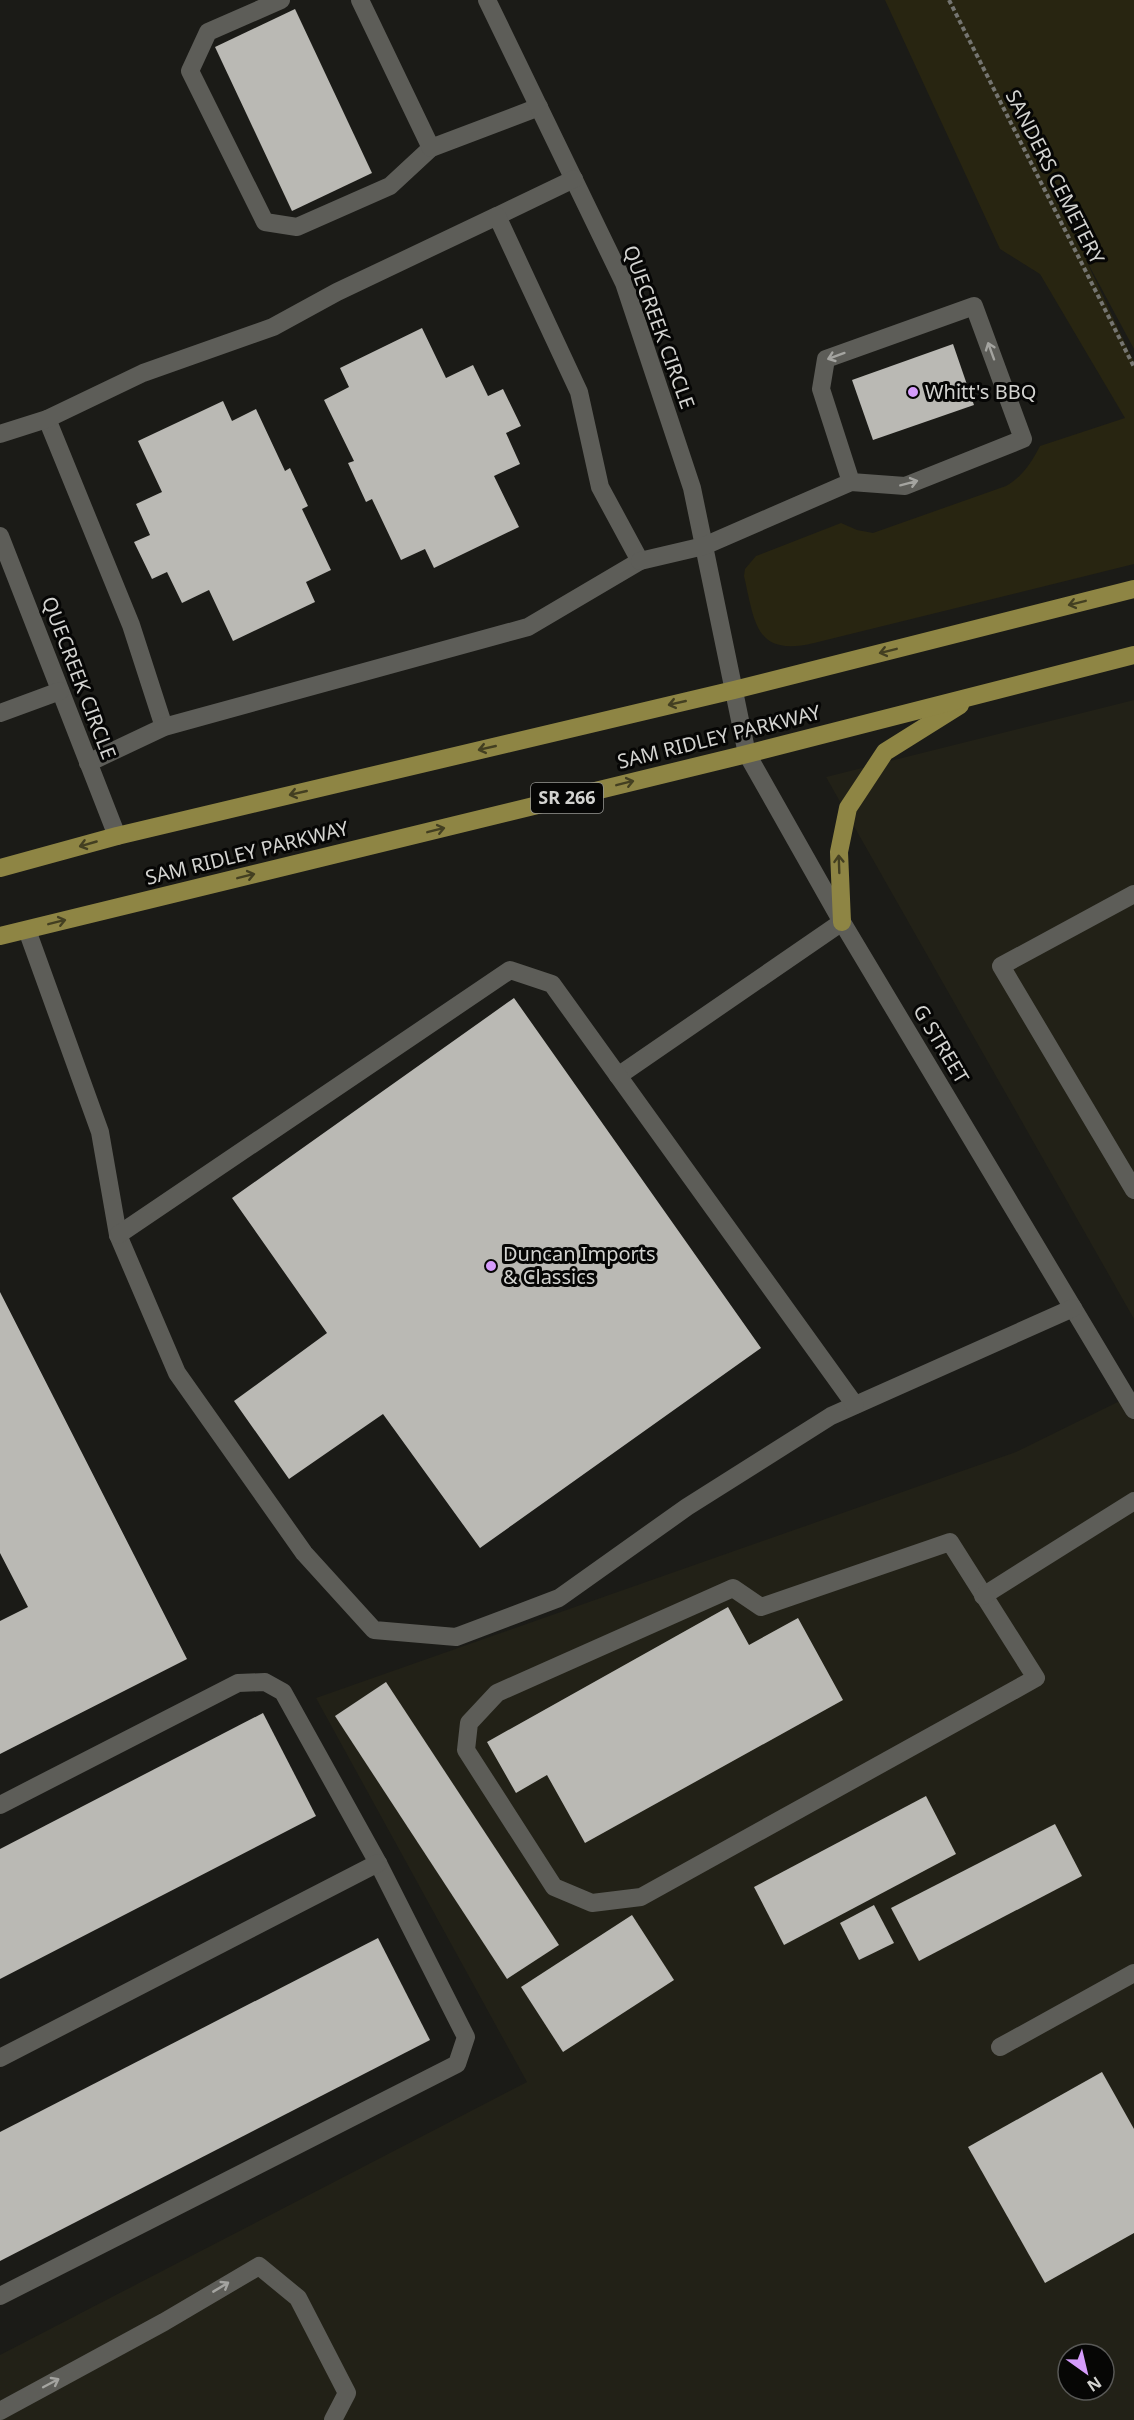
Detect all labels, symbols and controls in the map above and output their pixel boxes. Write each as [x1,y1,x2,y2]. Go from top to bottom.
street label: SANDERS CEMETERY [1000,85,1111,269]
street label: QUECREEK CIRCLE [617,241,702,412]
one-way arrow [984,342,995,361]
one-way arrow [827,351,846,362]
place label: Whitt's BBQ [925,378,1036,405]
marker: Whitt's BBQ [906,385,920,399]
one-way arrow [899,476,918,488]
street label: QUECREEK CIRCLE [36,593,123,763]
one-way arrow [1068,598,1087,610]
one-way arrow [879,645,898,657]
street label: SAM RIDLEY PARKWAY [614,698,824,775]
one-way arrow [668,698,687,710]
one-way arrow [478,743,498,754]
one-way arrow [615,777,634,789]
road number: SR 266 [531,783,603,813]
one-way arrow [288,788,308,799]
street label: SAM RIDLEY PARKWAY [142,814,352,891]
one-way arrow [426,823,445,835]
one-way arrow [79,839,98,850]
one-way arrow [834,854,845,874]
one-way arrow [236,870,255,882]
one-way arrow [47,916,66,928]
street label: G STREET [907,999,976,1088]
place label: Duncan Imports & Classics [503,1240,656,1290]
marker: Duncan Imports & Classics [484,1259,498,1273]
one-way arrow [212,2281,229,2293]
north arrow [1056,2342,1116,2402]
text: N [1083,2372,1106,2397]
one-way arrow [42,2377,60,2388]

